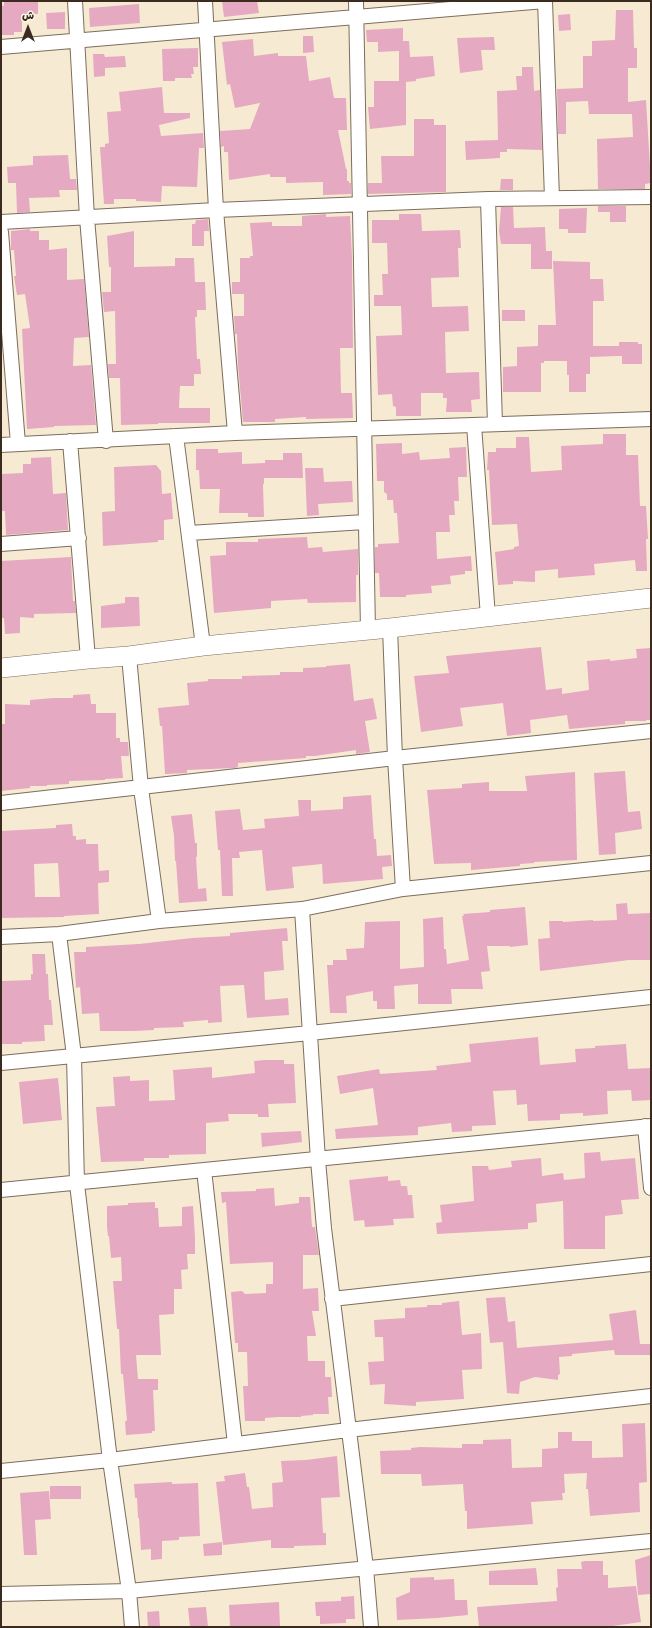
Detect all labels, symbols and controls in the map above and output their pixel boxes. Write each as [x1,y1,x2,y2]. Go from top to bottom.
north arrow [8,8,48,48]
text: ش [22,9,34,22]

